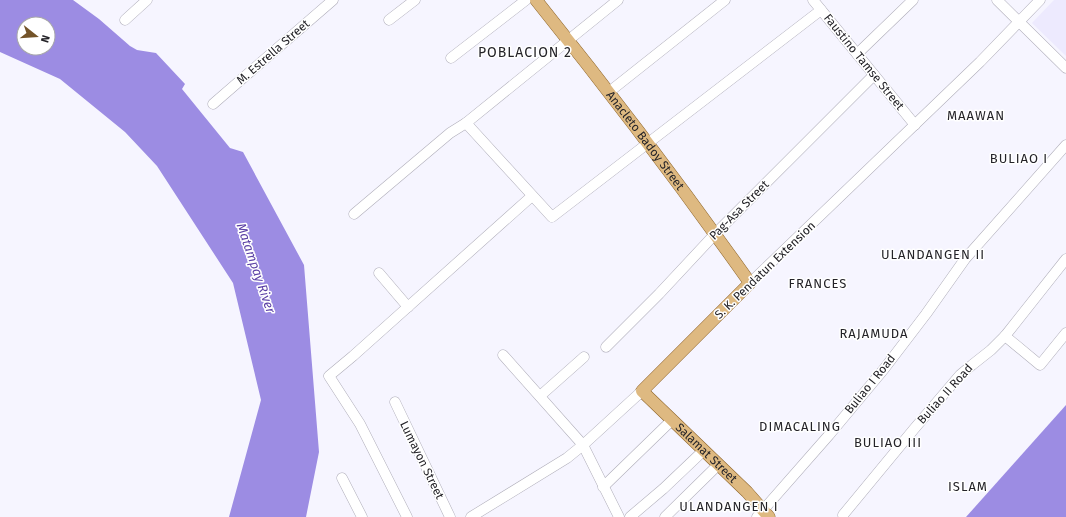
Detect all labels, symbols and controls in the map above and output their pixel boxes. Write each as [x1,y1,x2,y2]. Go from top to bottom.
street label: Faustino Tamse Street [821,11,907,113]
north arrow [16,16,56,56]
street label: M. Estrella Street [234,16,313,87]
text: N [38,33,52,44]
district label: POBLACION 2 [478,44,572,61]
street label: Anacleto Badoy Street [603,88,688,193]
district label: MAAWAN [947,108,1005,123]
district label: BULIAO I [990,151,1048,166]
street label: Pag-Asa Street [706,177,772,243]
street label: S. K. Pendatun Extension [712,218,818,322]
water label: Matampay River [234,221,279,316]
district label: ULANDANGEN II [881,247,985,262]
district label: FRANCES [789,276,847,291]
district label: RAJAMUDA [839,326,909,341]
street label: Buliao I Road [842,352,898,416]
street label: Buliao II Road [914,361,976,427]
street label: Lumayon Street [397,419,447,502]
district label: DIMACALING [759,419,841,434]
street label: Salamat Street [673,420,741,486]
district label: BULIAO III [854,435,922,450]
district label: ISLAM [948,479,988,494]
district label: ULANDANGEN I [679,499,779,514]

